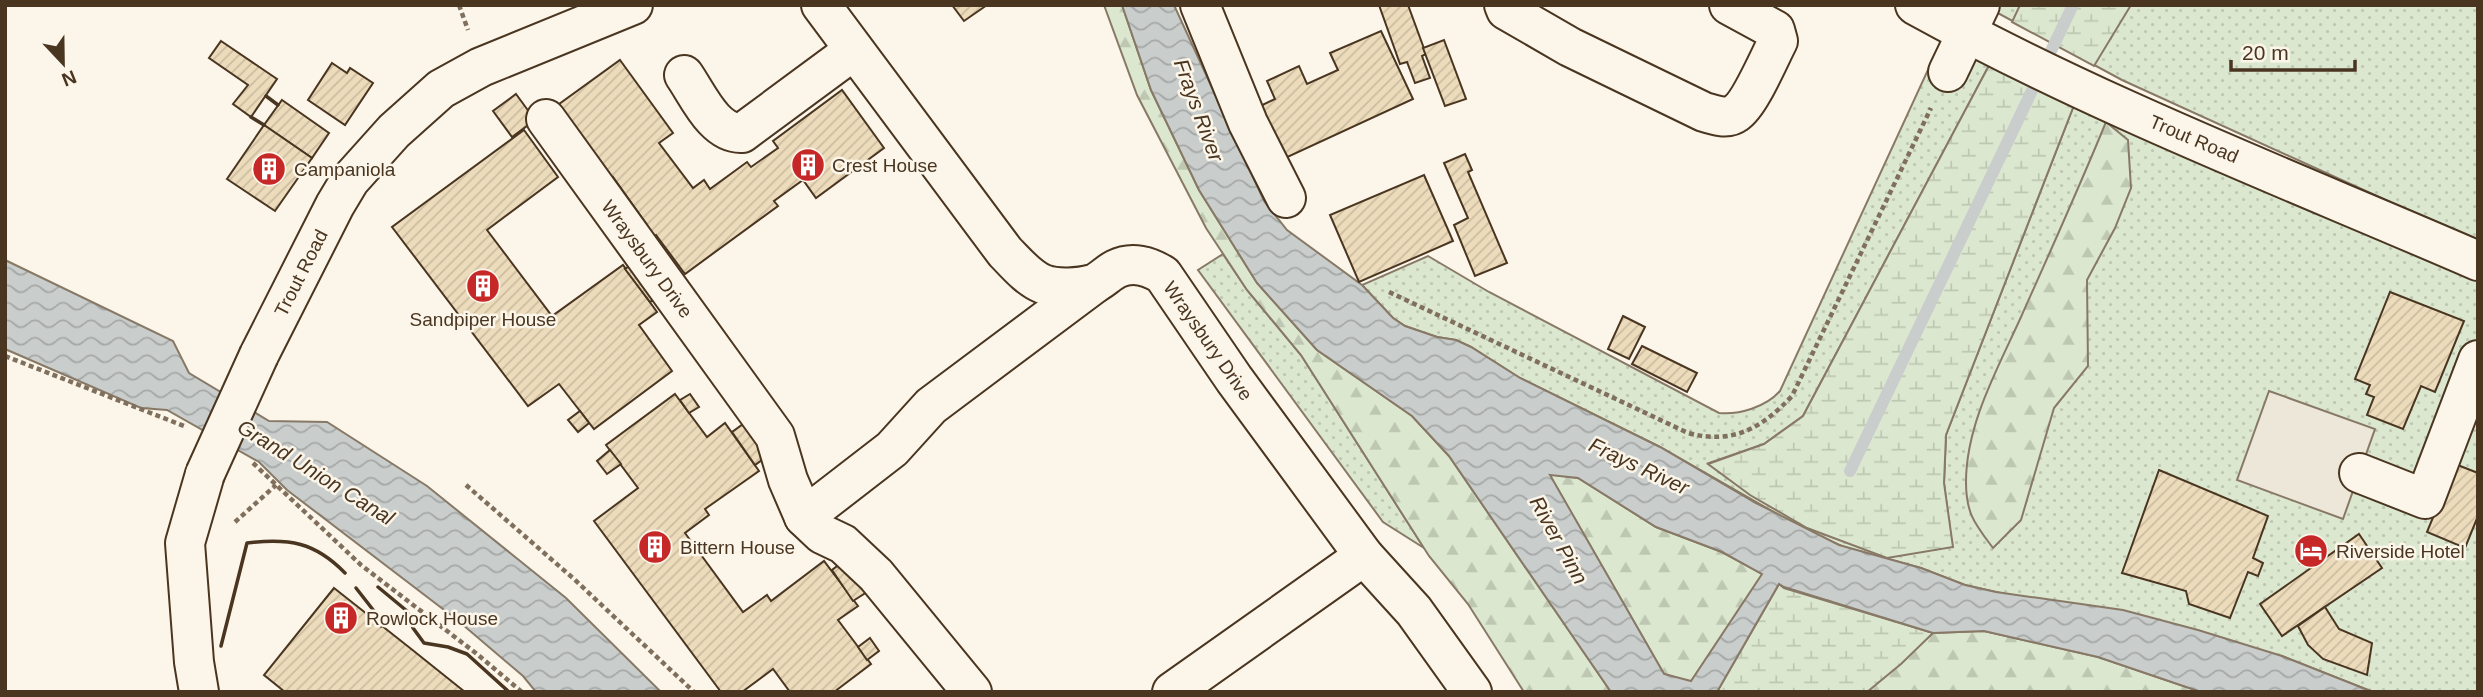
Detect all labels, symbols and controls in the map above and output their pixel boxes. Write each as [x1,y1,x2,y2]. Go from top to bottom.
north arrow [28,28,98,98]
scale bar [2231,28,2355,72]
text: 20 m [2242,41,2289,64]
water label: Frays River [1170,56,1229,165]
text: N [59,66,79,91]
street label: Trout Road [2146,111,2242,167]
building icon: Crest House [789,146,827,184]
building icon: Campaniola [250,150,288,188]
place label: Crest House [832,155,938,176]
place label: Campaniola [294,159,396,180]
street label: Wraysbury Drive [597,196,697,322]
street label: Trout Road [270,226,332,320]
building icon: Sandpiper House [464,267,502,305]
street label: Wraysbury Drive [1159,278,1257,404]
place label: Sandpiper House [410,309,556,330]
water label: Grand Union Canal [234,415,399,530]
water label: Frays River [1585,433,1693,500]
water label: River Pinn [1525,492,1593,588]
building icon: Bittern House [636,528,674,566]
hotel icon: Riverside Hotel [2292,532,2330,570]
place label: Bittern House [680,537,795,558]
place label: Riverside Hotel [2336,541,2465,562]
building icon: Rowlock House [322,599,360,637]
place label: Rowlock House [366,608,498,629]

